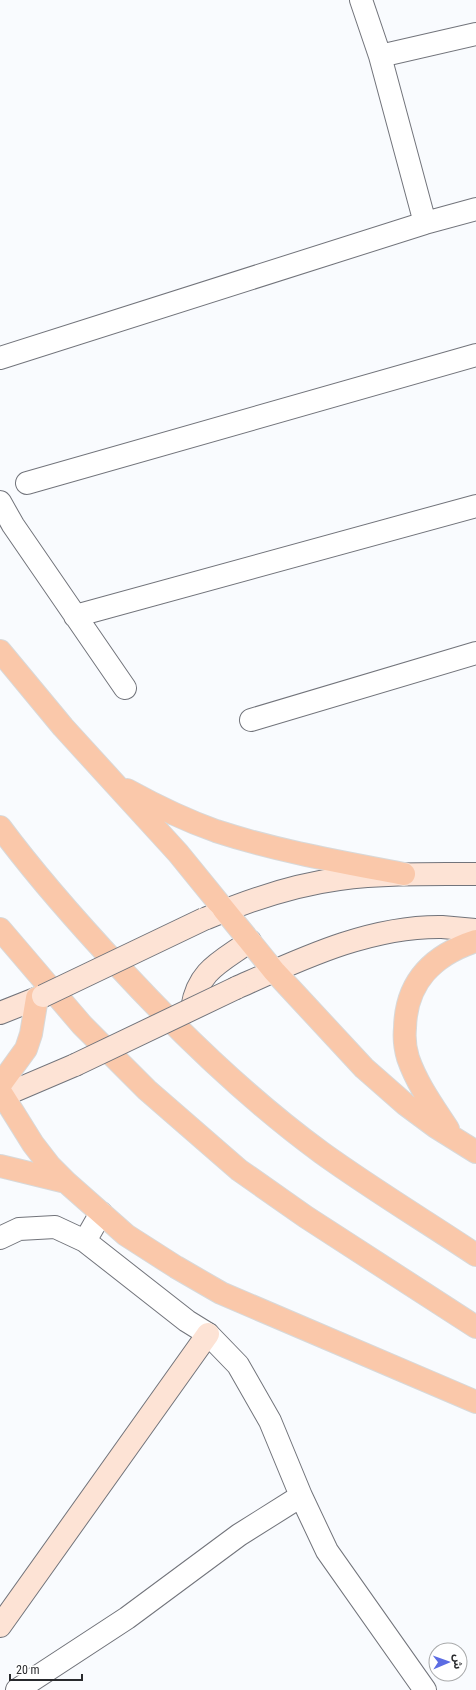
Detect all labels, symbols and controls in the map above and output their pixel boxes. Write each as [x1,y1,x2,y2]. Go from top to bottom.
north arrow [428,1642,468,1682]
text: ش [451,1654,464,1669]
scale bar [10,1656,82,1682]
text: 20 m [16,1663,40,1677]

